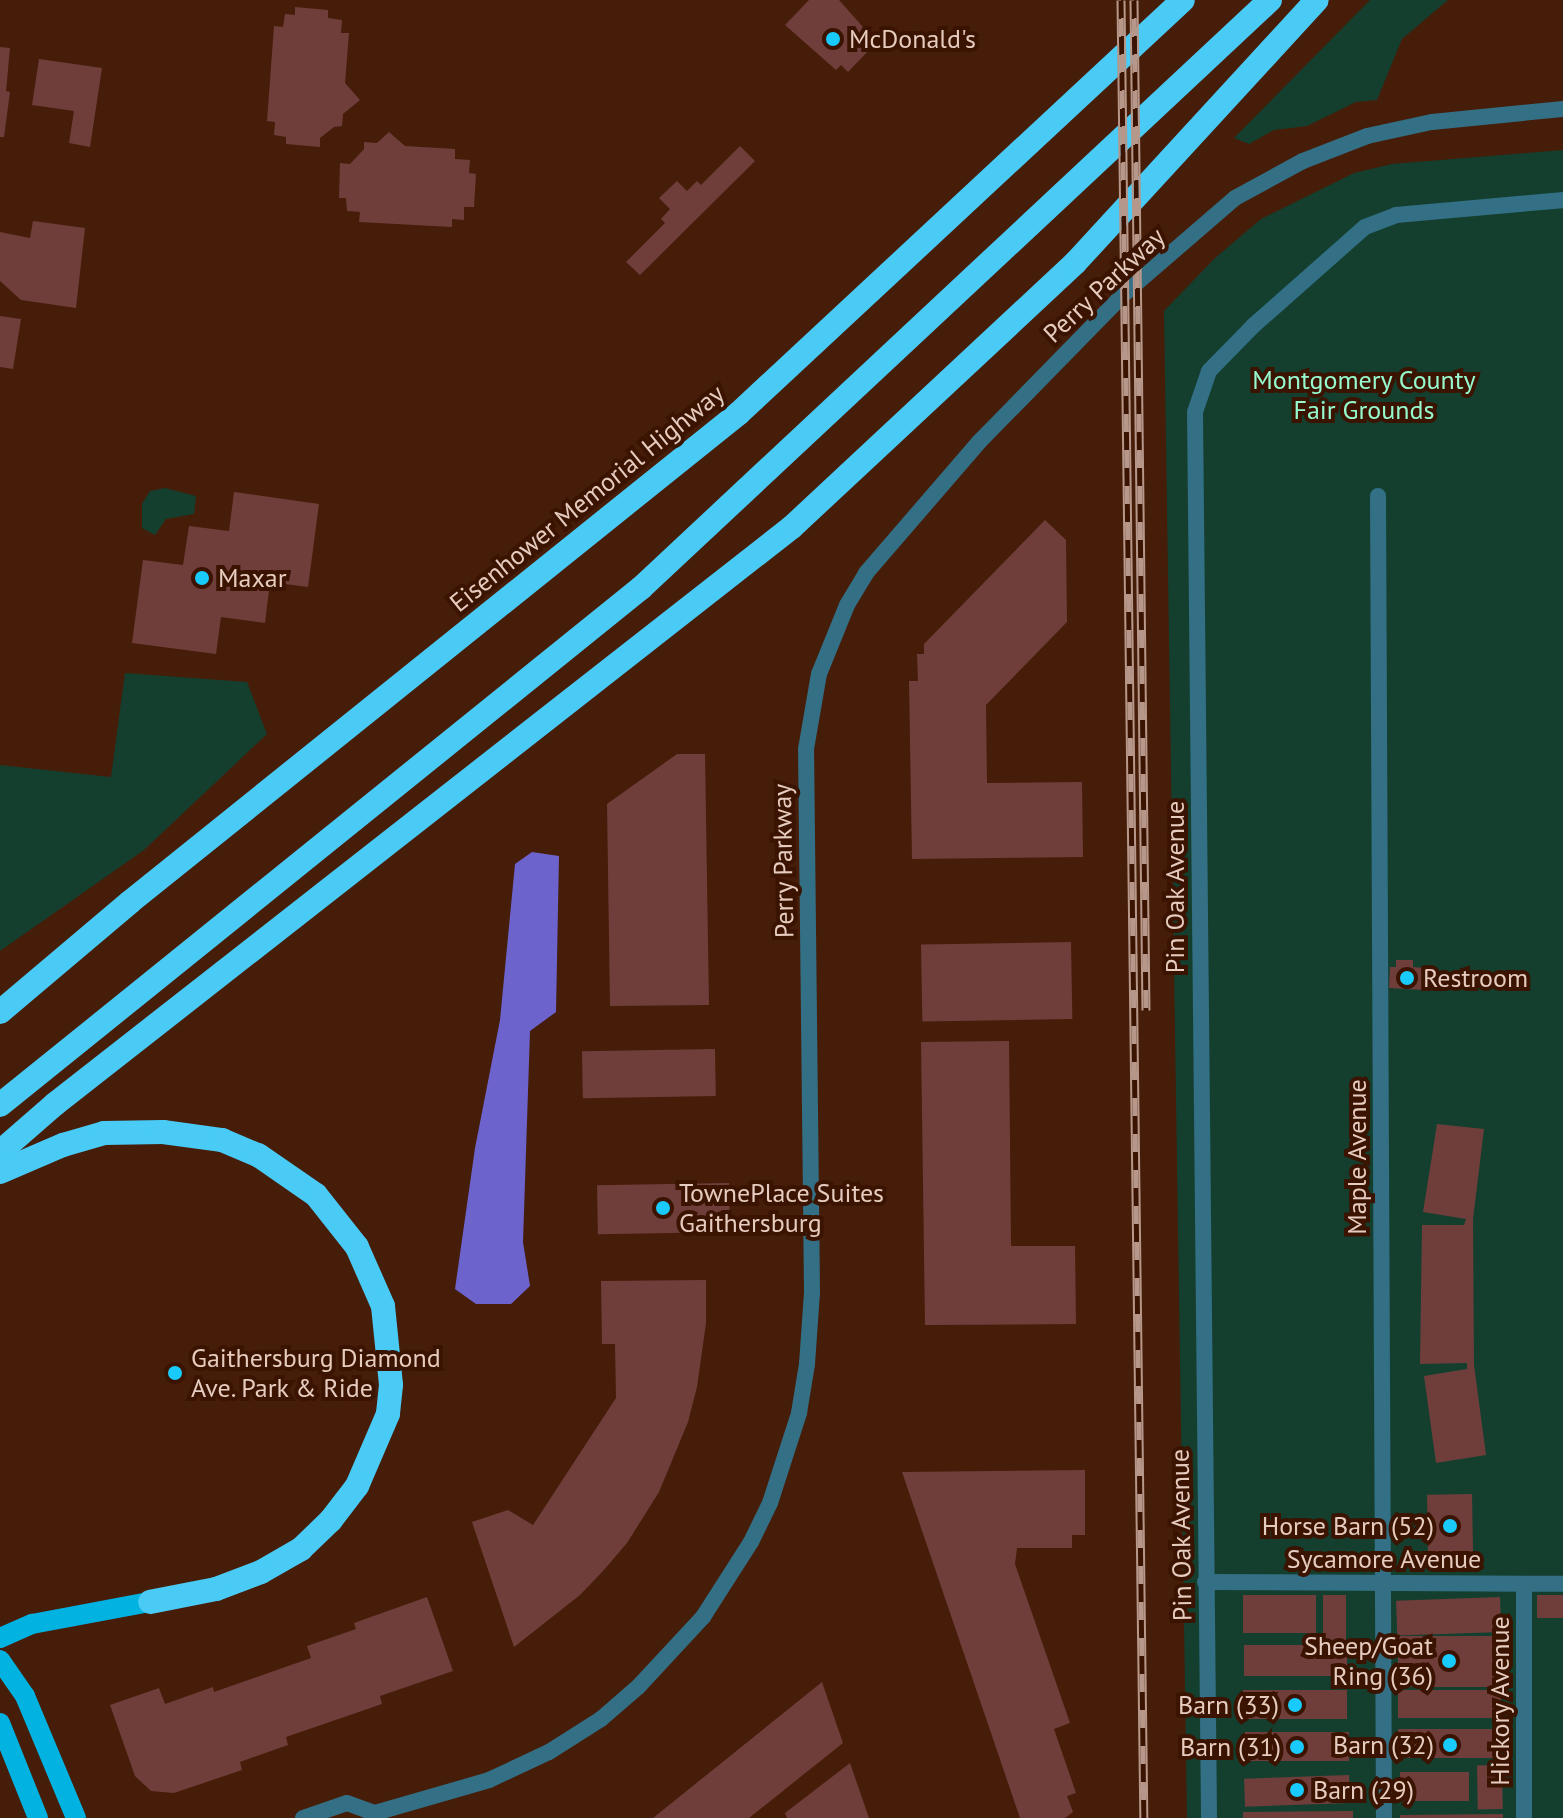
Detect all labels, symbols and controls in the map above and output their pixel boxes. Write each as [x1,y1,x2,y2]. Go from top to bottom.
place label: McDonald's [849,23,976,55]
marker: McDonald's [824,30,842,48]
street label: Perry Parkway [1037,221,1171,349]
park label: Montgomery County Fair Grounds [1252,364,1476,426]
street label: Eisenhower Memorial Highway [444,378,730,618]
place label: Maxar [218,562,287,594]
marker: Maxar [193,569,211,587]
street label: Perry Parkway [766,783,800,939]
street label: Pin Oak Avenue [1159,800,1191,974]
place label: Restroom [1423,962,1528,994]
marker: Restroom [1398,969,1416,987]
street label: Maple Avenue [1341,1079,1373,1235]
place label: TownePlace Suites Gaithersburg [679,1177,884,1238]
marker: TownePlace Suites Gaithersburg [654,1199,672,1217]
place label: Gaithersburg Diamond Ave. Park & Ride [191,1342,441,1404]
marker: Gaithersburg Diamond Ave. Park & Ride [166,1364,184,1382]
street label: Pin Oak Avenue [1164,1448,1198,1622]
place label: Horse Barn (52) [1262,1510,1434,1542]
marker: Horse Barn (52) [1441,1517,1459,1535]
street label: Sycamore Avenue [1286,1543,1482,1575]
street label: Hickory Avenue [1484,1615,1516,1787]
place label: Sheep/Goat Ring (36) [1304,1630,1433,1692]
marker: Sheep/Goat Ring (36) [1440,1652,1458,1670]
place label: Barn (33) [1178,1689,1279,1721]
marker: Barn (33) [1286,1696,1304,1714]
place label: Barn (32) [1333,1729,1434,1761]
place label: Barn (31) [1180,1731,1281,1763]
marker: Barn (32) [1441,1736,1459,1754]
marker: Barn (31) [1288,1738,1306,1756]
place label: Barn (29) [1313,1774,1414,1806]
marker: Barn (29) [1288,1781,1306,1799]

